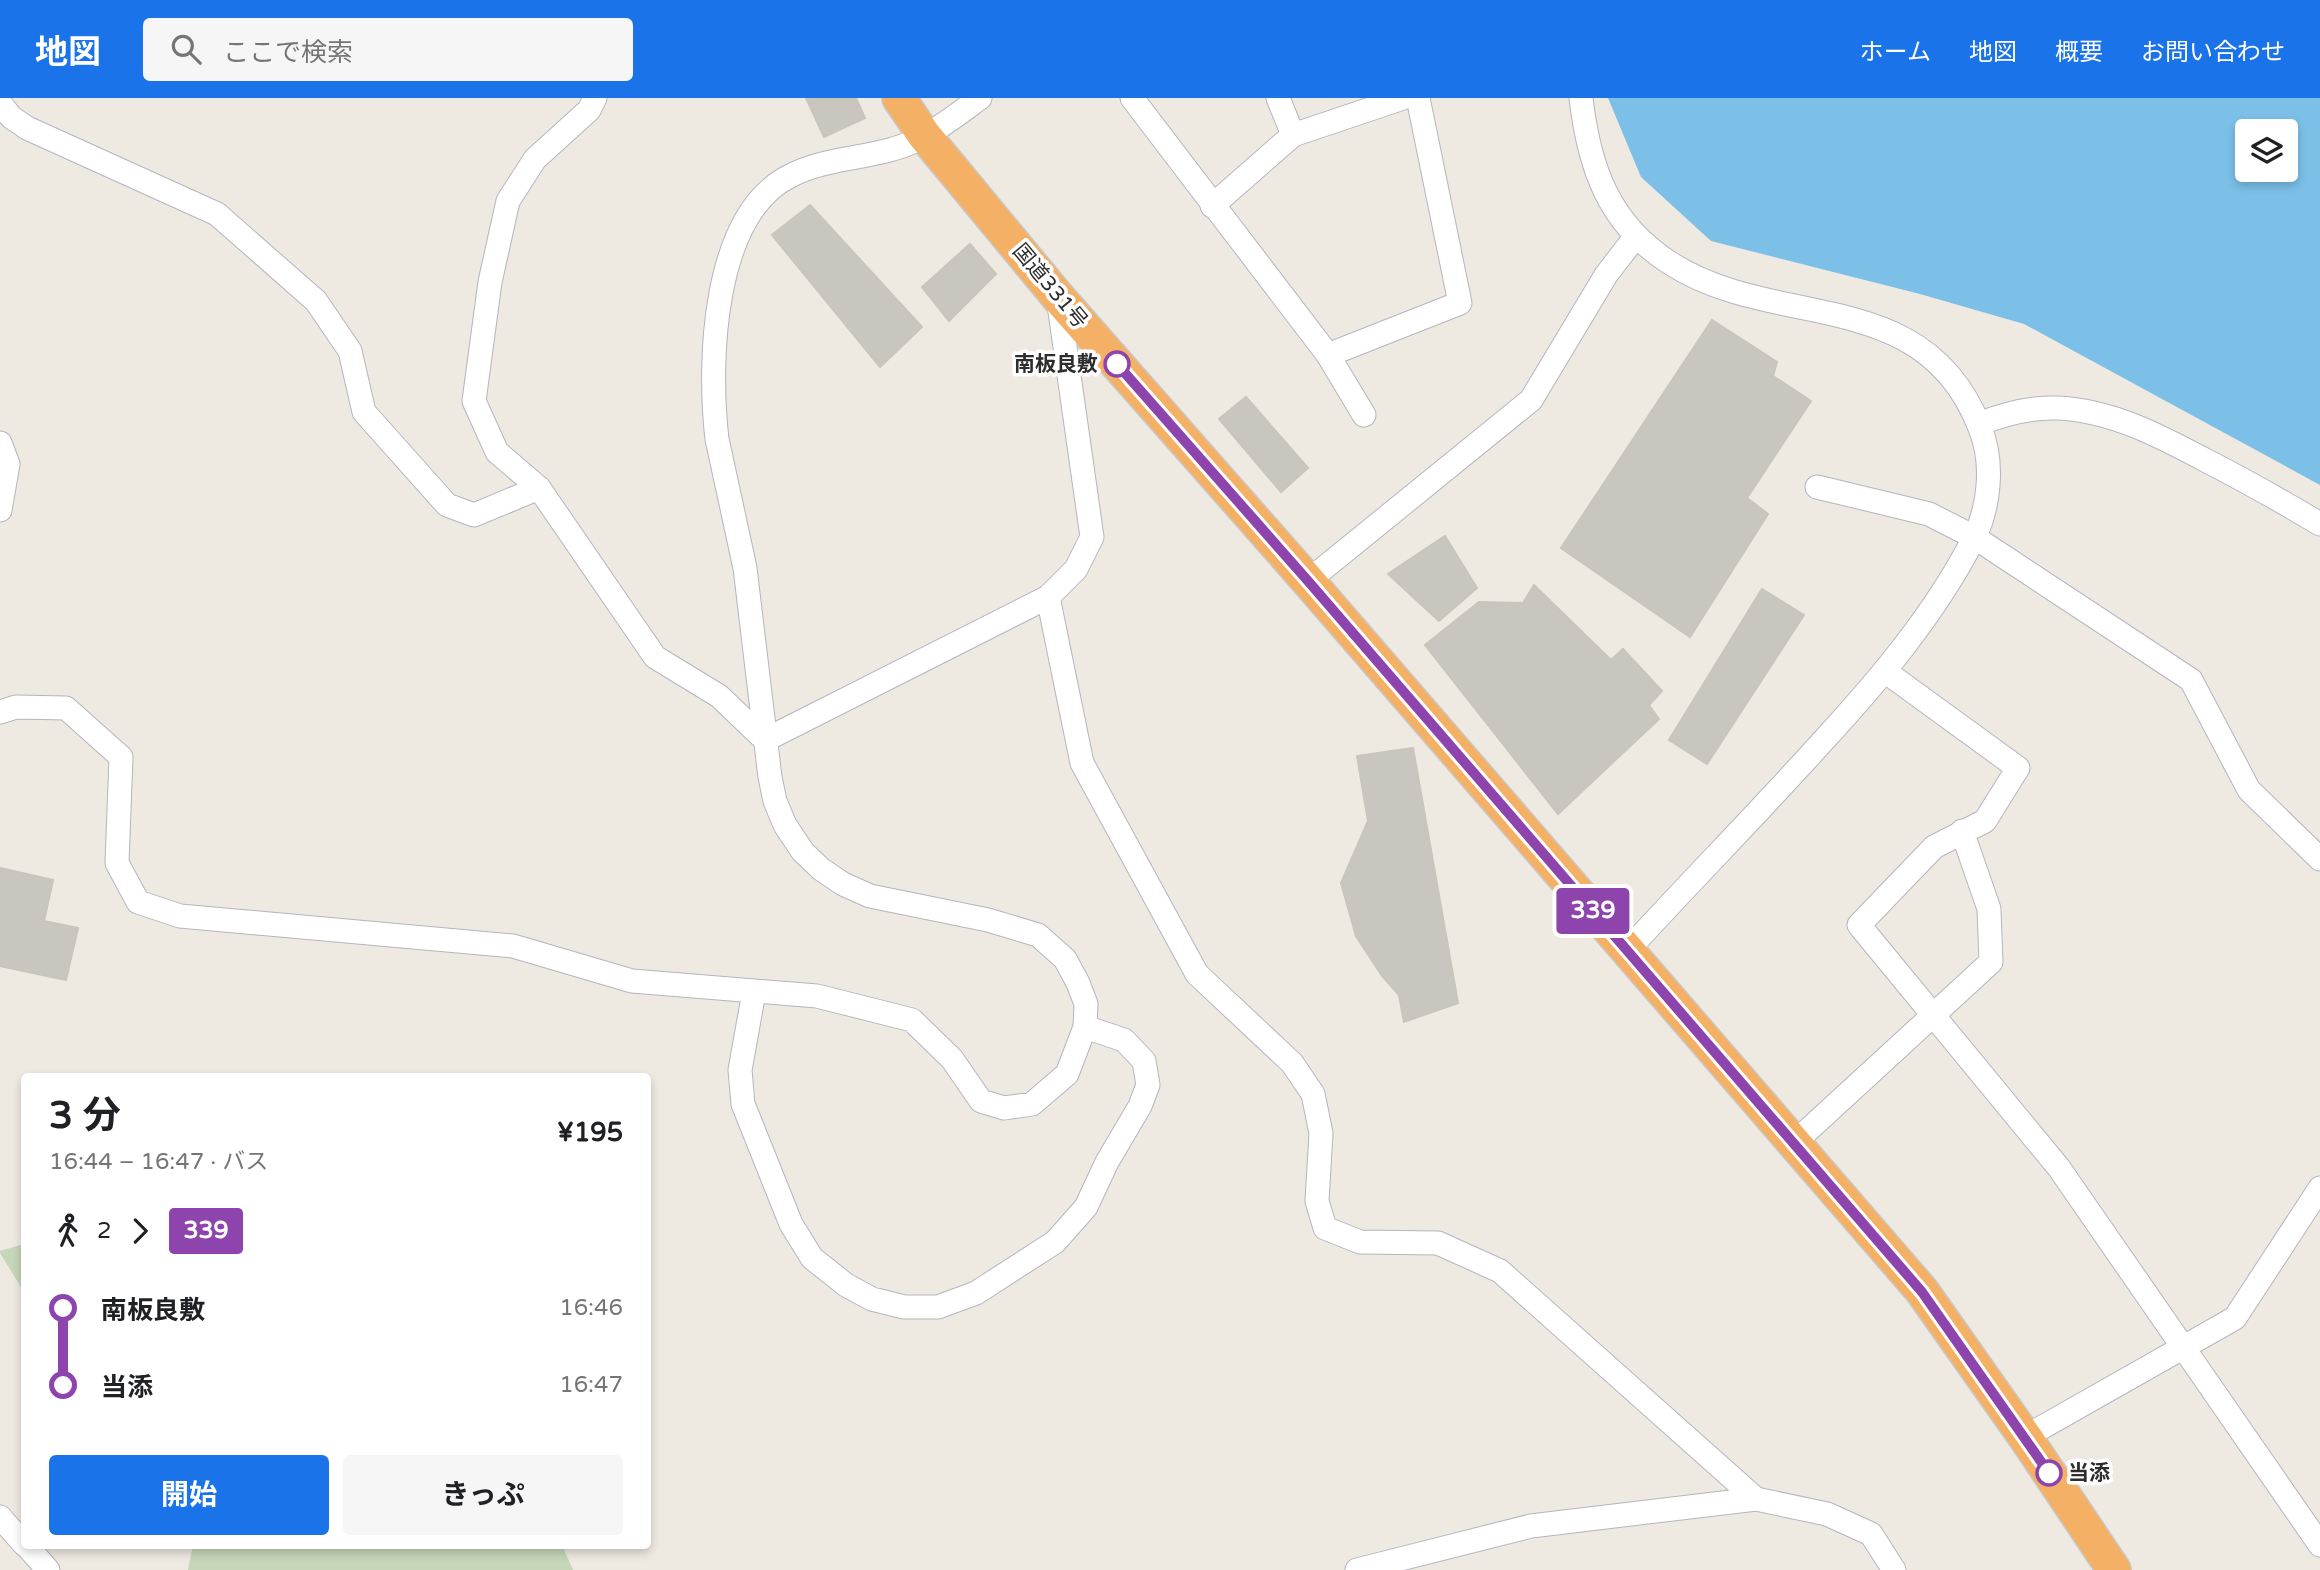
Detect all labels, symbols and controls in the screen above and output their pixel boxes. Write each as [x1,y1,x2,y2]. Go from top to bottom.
search box [143,18,633,81]
icon: search [167,30,205,68]
text: 地図 [35,33,101,72]
text: ここで検索 [223,37,353,68]
text: ホーム [1860,38,1931,67]
text: 地図 [1969,38,2017,67]
text: 概要 [2055,38,2103,67]
text: お問い合わせ [2141,38,2285,67]
map controls [2235,119,2298,182]
button: layers [2235,119,2298,182]
street label: 国道331号 [1007,239,1093,333]
marker: 南板良敷 [1104,351,1130,377]
place label: 南板良敷 [1014,352,1098,377]
line badge: 339 [1553,888,1633,934]
text: 339 [1570,896,1616,925]
text: 3 分 [49,1093,121,1139]
text: ¥195 [557,1117,623,1148]
text: 16:44 – 16:47 · バス [49,1148,268,1176]
icon: walk [49,1212,87,1250]
icon: forward [121,1212,159,1250]
text: 339 [183,1216,229,1245]
text: 2 [97,1217,111,1245]
text: 16:46 [559,1294,623,1322]
text: 南板良敷 [101,1295,205,1326]
text: 16:47 [559,1371,623,1399]
text: 当添 [101,1372,153,1403]
button: 開始 [49,1455,329,1535]
button: きっぷ [343,1455,623,1535]
marker: 当添 [2036,1460,2062,1486]
place label: 当添 [2068,1461,2110,1486]

